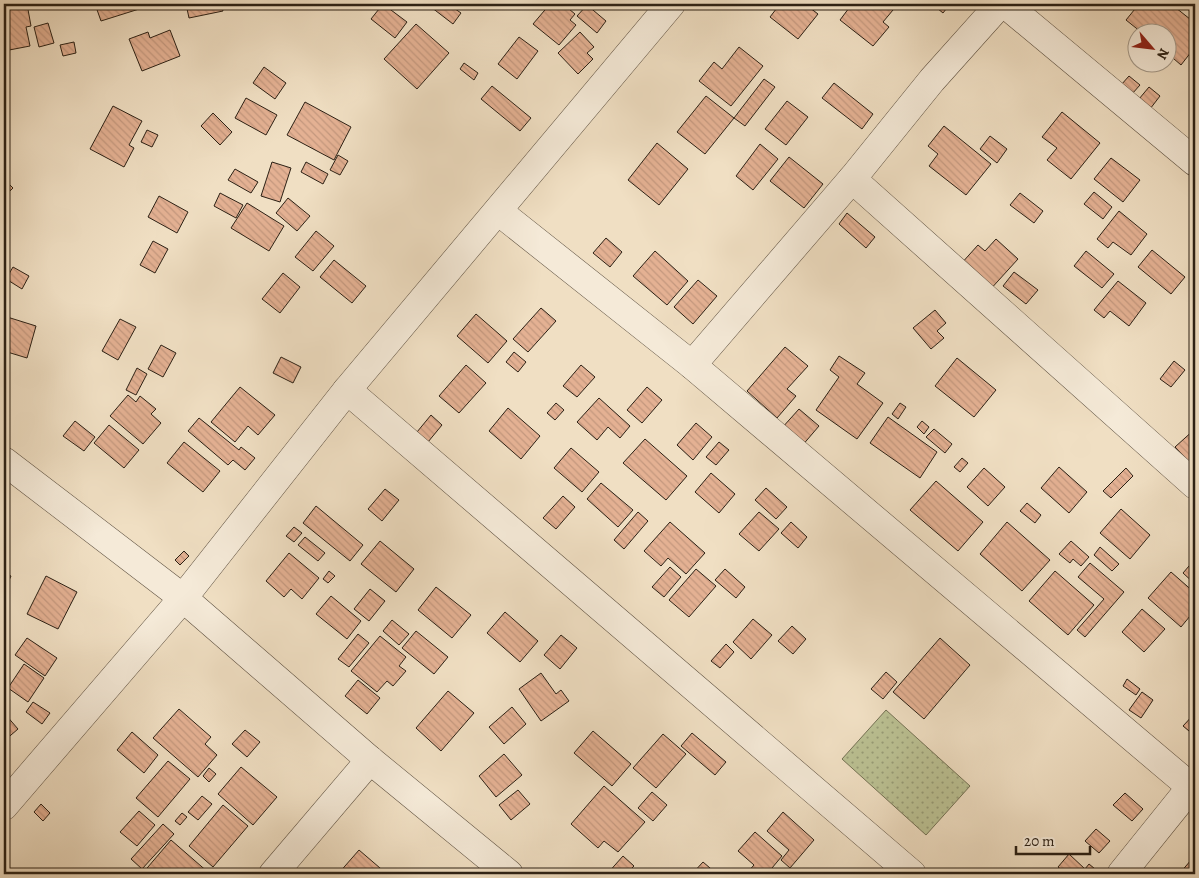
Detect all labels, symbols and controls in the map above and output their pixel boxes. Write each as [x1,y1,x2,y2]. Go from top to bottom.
north arrow [1126,22,1176,72]
text: N [1152,45,1174,63]
scale bar [1016,823,1090,855]
text: 20 m [1024,831,1055,851]

